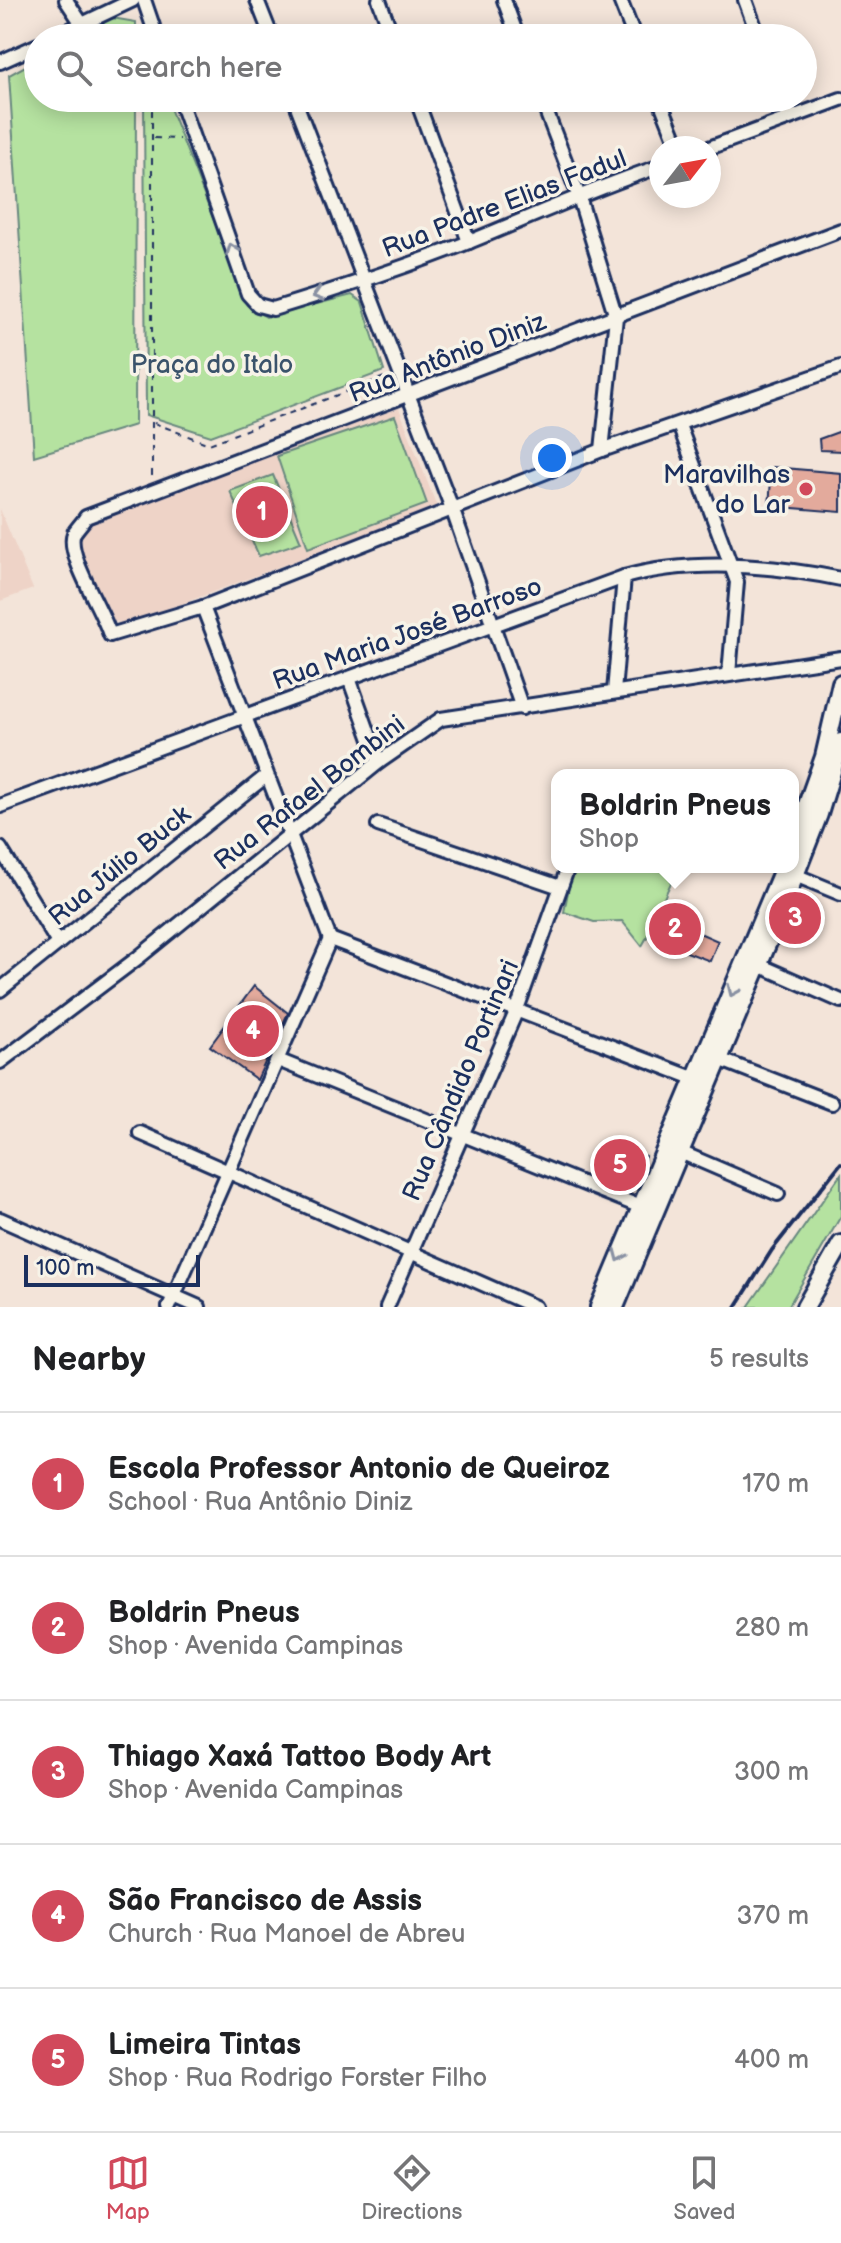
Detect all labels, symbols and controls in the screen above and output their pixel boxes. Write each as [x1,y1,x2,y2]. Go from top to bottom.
search box [24,24,817,112]
icon: search [52,46,96,90]
text: Search here [116,50,282,86]
north arrow [649,136,721,208]
street label: Rua Padre Elias Fadul [378,143,631,265]
one-way arrow [226,242,242,256]
one-way arrow [311,286,325,302]
street label: Rua Antônio Diniz [345,306,551,410]
park label: Praça do Italo [131,350,293,381]
your location [532,438,572,478]
place label: Maravilhas do Lar [663,460,791,521]
marker: Maravilhas do Lar [797,480,815,498]
pin: 1 [236,482,288,542]
street label: Rua Maria José Barroso [269,571,546,698]
street label: Rua Rafael Bombini [208,709,412,877]
popup [551,769,799,873]
text: Boldrin Pneus [579,788,771,824]
street label: Rua Júlio Buck [43,799,197,933]
text: Shop [579,824,639,855]
pin: 3 [769,888,821,948]
pin: 2 [649,899,701,959]
street label: Rua Cândido Portinari [397,955,526,1206]
one-way arrow [726,983,742,997]
pin: 4 [227,1001,279,1061]
pin: 5 [594,1135,646,1195]
one-way arrow [614,1248,630,1262]
scale bar [24,1251,200,1287]
text: 100 m [36,1255,95,1282]
text: Nearby [32,1339,146,1380]
text: 5 results [709,1344,809,1375]
text: Escola Professor Antonio de Queiroz [108,1451,610,1487]
text: 1 [53,1469,63,1500]
text: 170 m [742,1469,809,1500]
text: School · Rua Antônio Diniz [108,1487,412,1518]
text: Boldrin Pneus [108,1595,300,1631]
text: 2 [50,1613,66,1644]
text: 280 m [735,1613,809,1644]
text: Shop · Avenida Campinas [108,1631,403,1662]
text: Thiago Xaxá Tattoo Body Art [108,1739,491,1775]
text: 3 [50,1757,66,1788]
text: 300 m [734,1757,809,1788]
text: Shop · Avenida Campinas [108,1775,403,1806]
text: São Francisco de Assis [108,1883,422,1919]
text: 4 [50,1901,66,1932]
text: 370 m [736,1901,809,1932]
text: Church · Rua Manoel de Abreu [108,1919,465,1950]
text: Limeira Tintas [108,2027,301,2063]
text: 5 [50,2045,66,2076]
text: 400 m [734,2045,809,2076]
text: Shop · Rua Rodrigo Forster Filho [108,2063,487,2094]
tab: Map [106,2151,150,2226]
tab: Directions [361,2151,462,2226]
tab: Saved [674,2151,735,2226]

